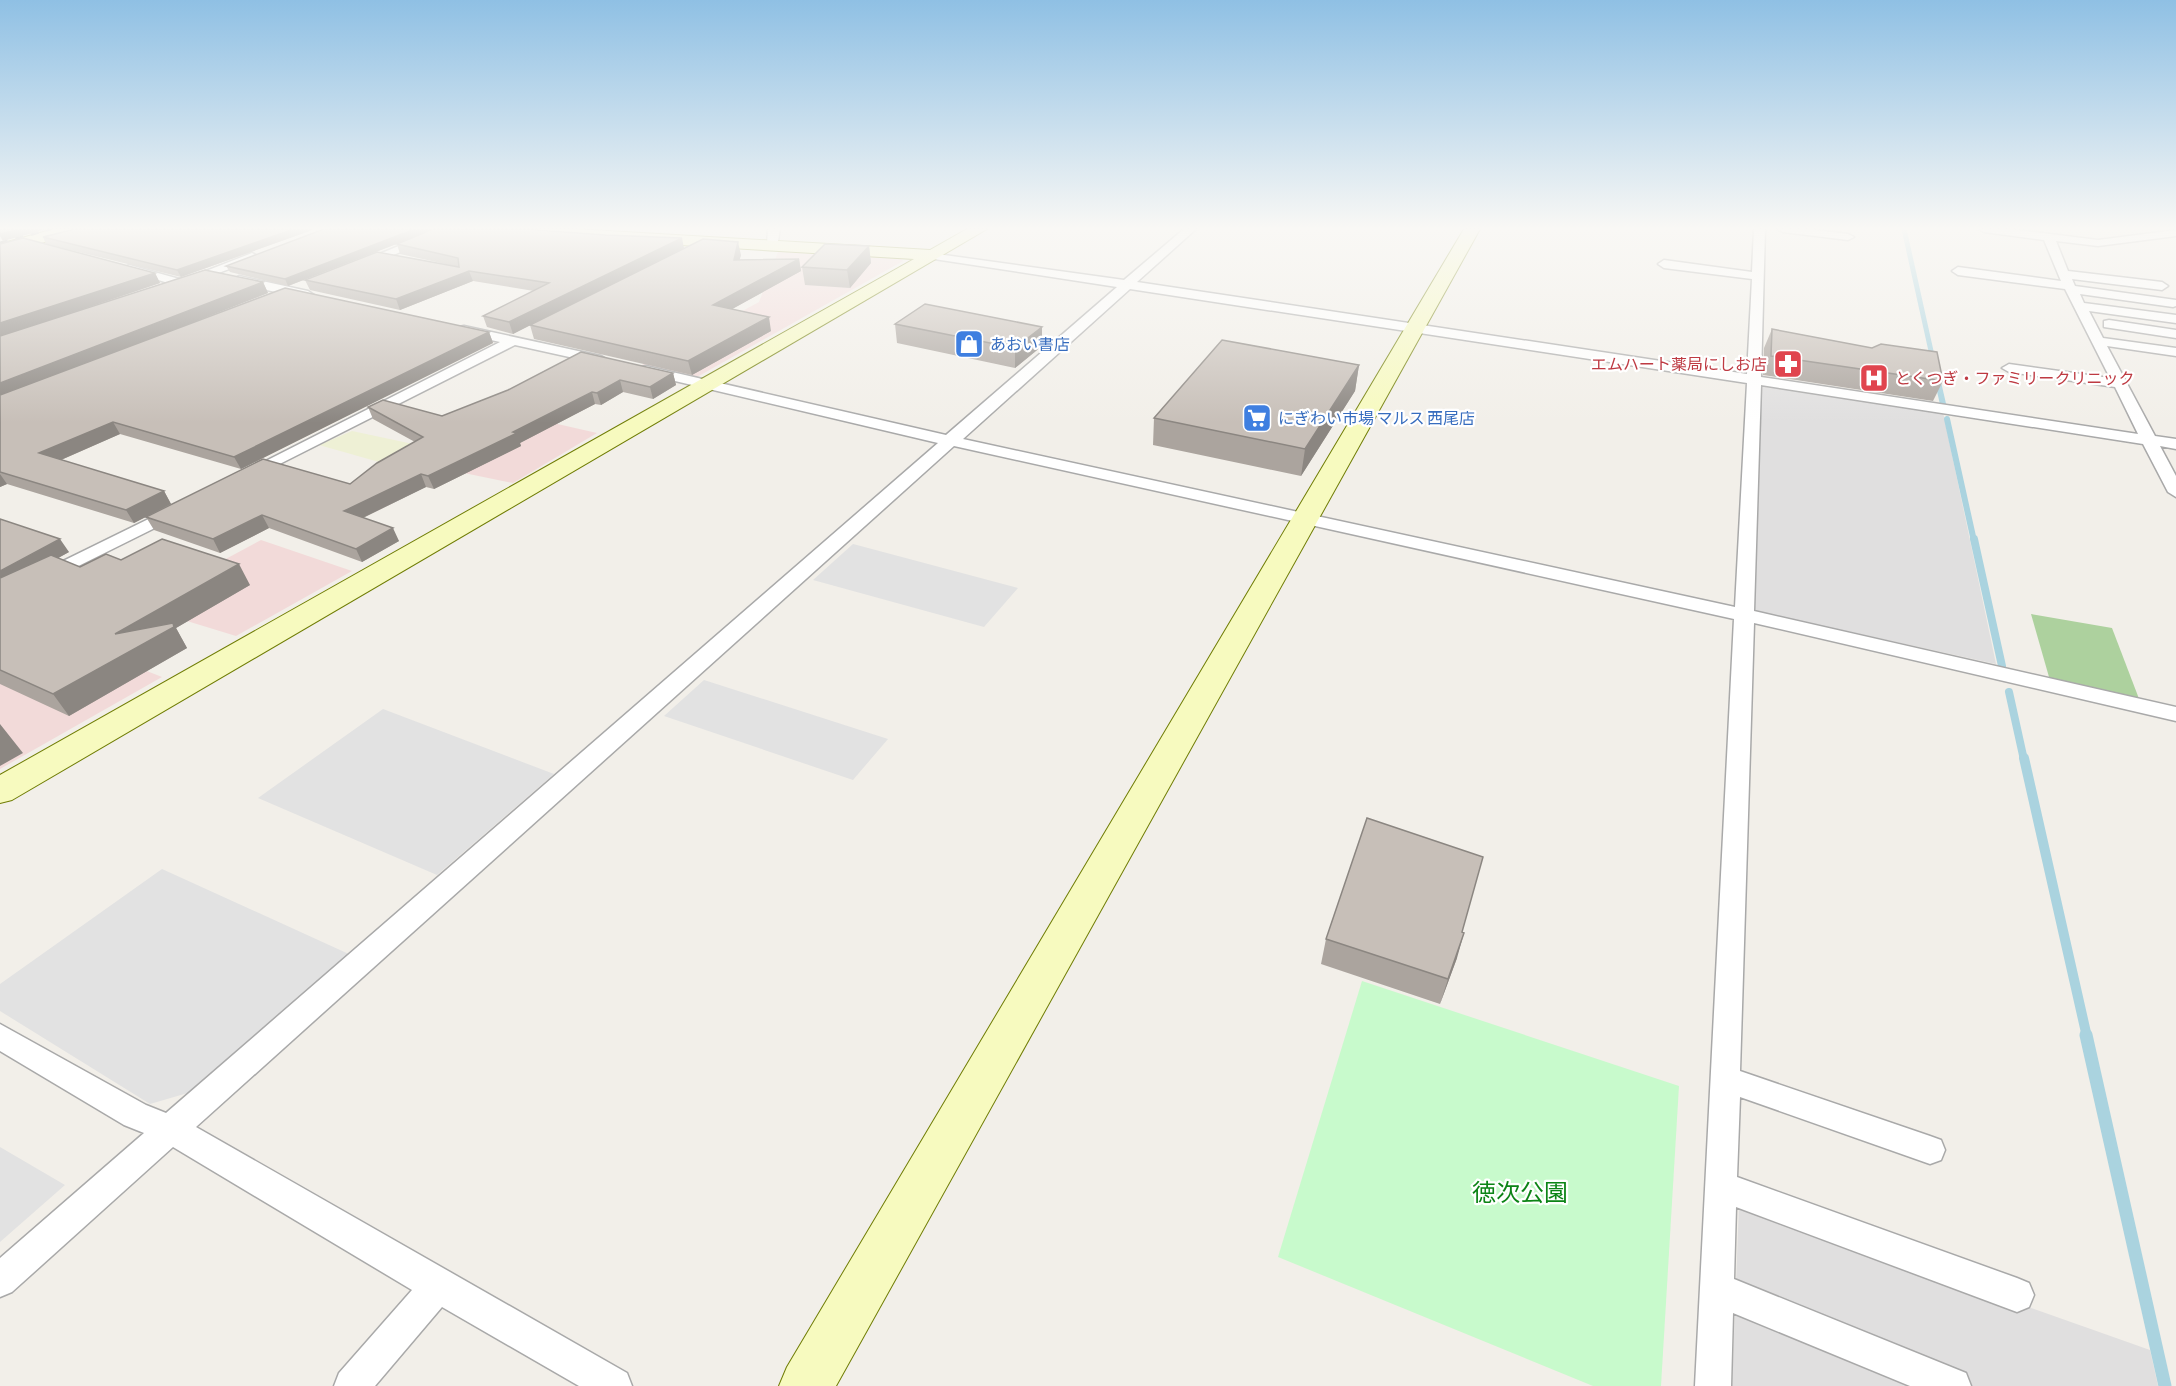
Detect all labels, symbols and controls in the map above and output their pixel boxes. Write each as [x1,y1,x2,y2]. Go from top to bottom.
shop icon: あおい書店 [953,328,985,360]
place label: あおい書店 [990,336,1070,355]
pharmacy icon: エムハート薬局にしお店 [1772,348,1804,380]
place label: エムハート薬局にしお店 [1591,356,1767,375]
hospital icon: とくつぎ・ファミリークリニック [1858,362,1890,394]
place label: とくつぎ・ファミリークリニック [1895,370,2135,389]
supermarket icon: にぎわい市場 マルス 西尾店 [1241,402,1273,434]
place label: にぎわい市場 マルス 西尾店 [1278,410,1475,429]
park label: 徳次公園 [1472,1179,1568,1208]

